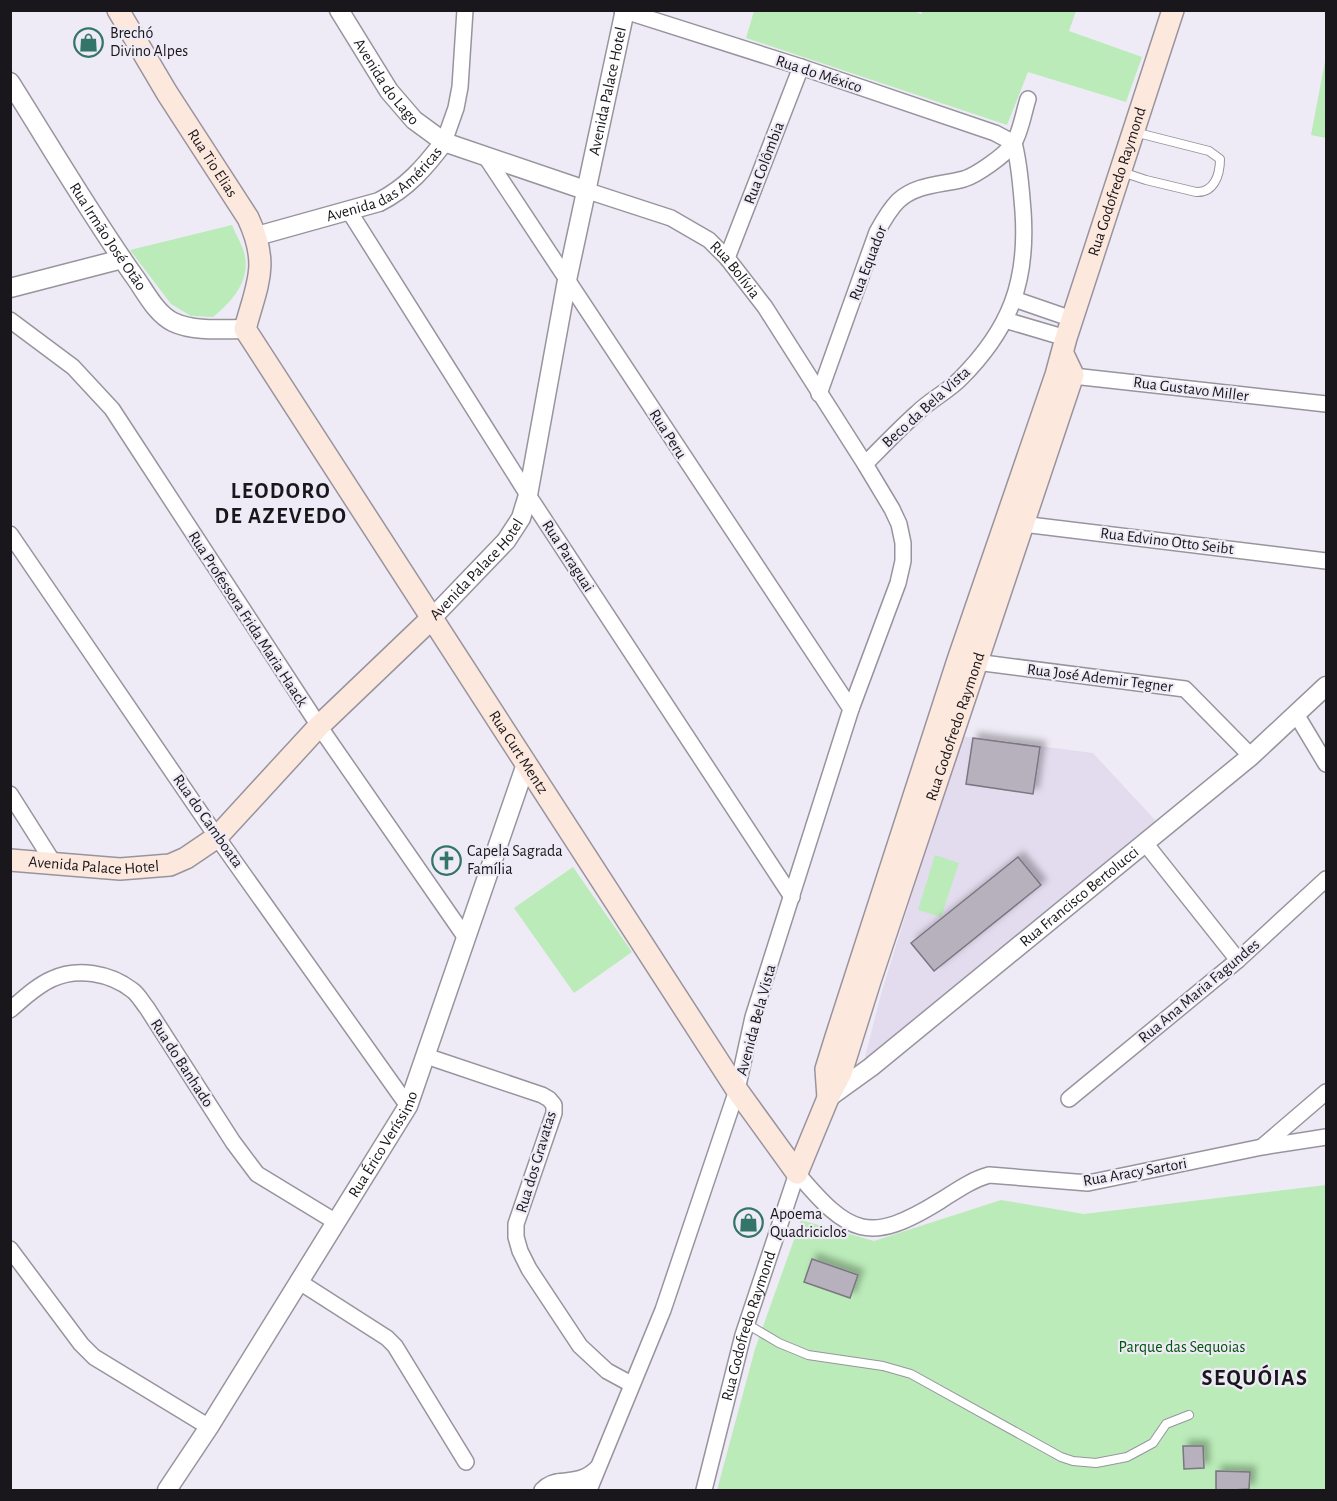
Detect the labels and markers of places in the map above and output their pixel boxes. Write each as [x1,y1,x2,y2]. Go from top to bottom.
place label: Brechó Divino Alpes [110,25,188,59]
shop icon: Brechó Divino Alpes [73,26,105,58]
place label: Capela Sagrada Família [467,843,563,877]
church icon: Capela Sagrada Família [430,844,462,876]
place label: Apoema Quadriciclos [770,1206,847,1241]
shop icon: Apoema Quadriciclos [733,1207,765,1239]

